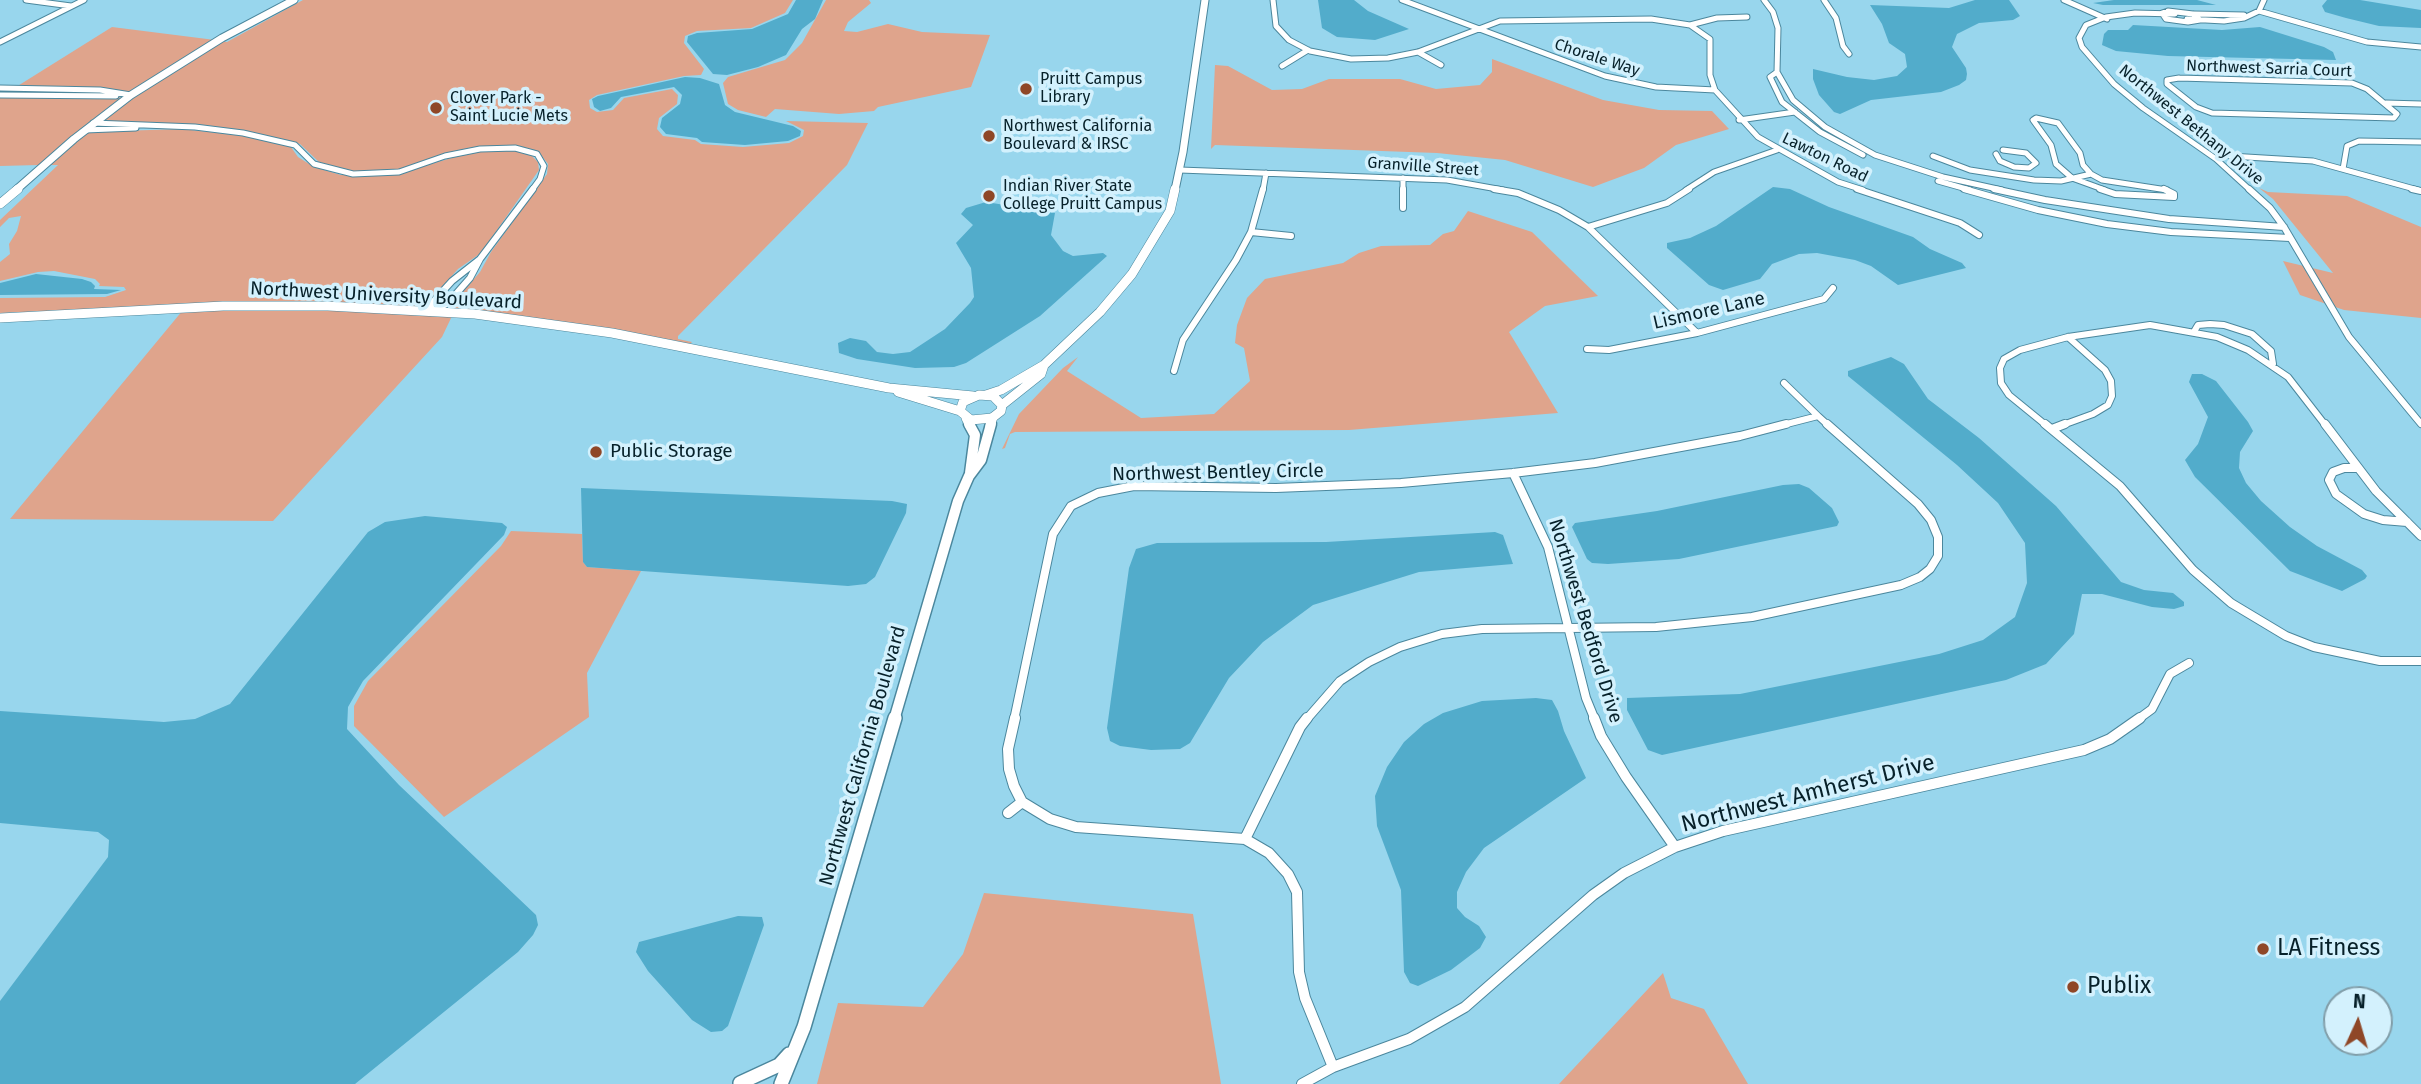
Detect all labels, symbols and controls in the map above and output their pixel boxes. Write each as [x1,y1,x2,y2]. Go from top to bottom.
street label: Chorale Way [1552,35,1642,81]
street label: Northwest Sarria Court [2186,57,2352,81]
street label: Northwest Bethany Drive [2115,61,2267,189]
place label: Pruitt Campus Library [1040,70,1142,108]
marker: Pruitt Campus Library [1018,81,1034,97]
place label: Clover Park - Saint Lucie Mets [450,89,568,127]
marker: Clover Park - Saint Lucie Mets [428,100,444,116]
place label: Northwest California Boulevard & IRSC [1003,117,1152,155]
marker: Northwest California Boulevard & IRSC [981,128,997,144]
street label: Lawton Road [1779,129,1871,187]
street label: Granville Street [1367,154,1479,180]
place label: Indian River State College Pruitt Campus [1003,177,1162,215]
marker: Indian River State College Pruitt Campus [981,188,997,204]
street label: Northwest University Boulevard [249,277,523,315]
street label: Lismore Lane [1651,287,1767,335]
place label: Public Storage [610,441,733,463]
marker: Public Storage [588,444,604,460]
street label: Northwest Bentley Circle [1112,460,1324,486]
street label: Northwest Bedford Drive [1543,516,1627,726]
street label: Northwest California Boulevard [815,624,911,888]
street label: Northwest Amherst Drive [1678,749,1938,839]
place label: LA Fitness [2277,935,2380,963]
marker: LA Fitness [2255,941,2271,957]
place label: Publix [2087,973,2151,1001]
marker: Publix [2065,979,2081,995]
north arrow [2323,986,2393,1056]
text: N [2352,990,2366,1013]

